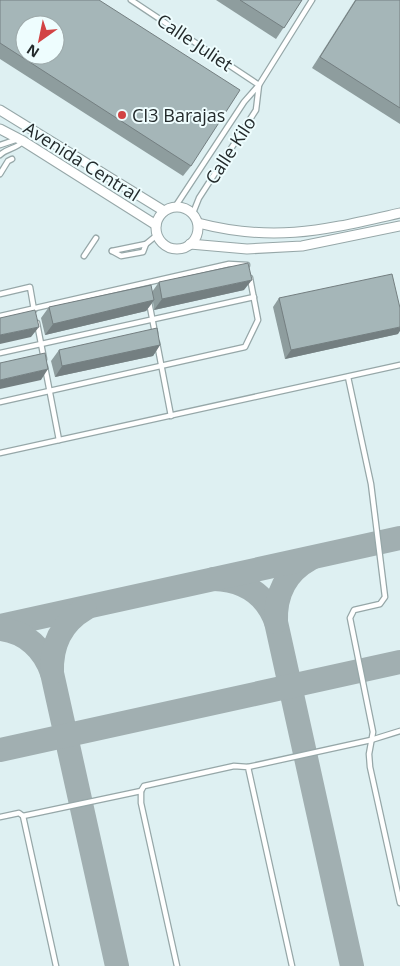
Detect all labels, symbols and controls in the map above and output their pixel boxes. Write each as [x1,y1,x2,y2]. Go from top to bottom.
street label: Calle Juliet [152,8,238,76]
north arrow [15,15,65,65]
text: N [23,40,43,62]
place label: CI3 Barajas [132,103,225,127]
marker: CI3 Barajas [116,109,128,121]
street label: Calle Kilo [199,112,261,188]
street label: Avenida Central [19,116,145,206]

